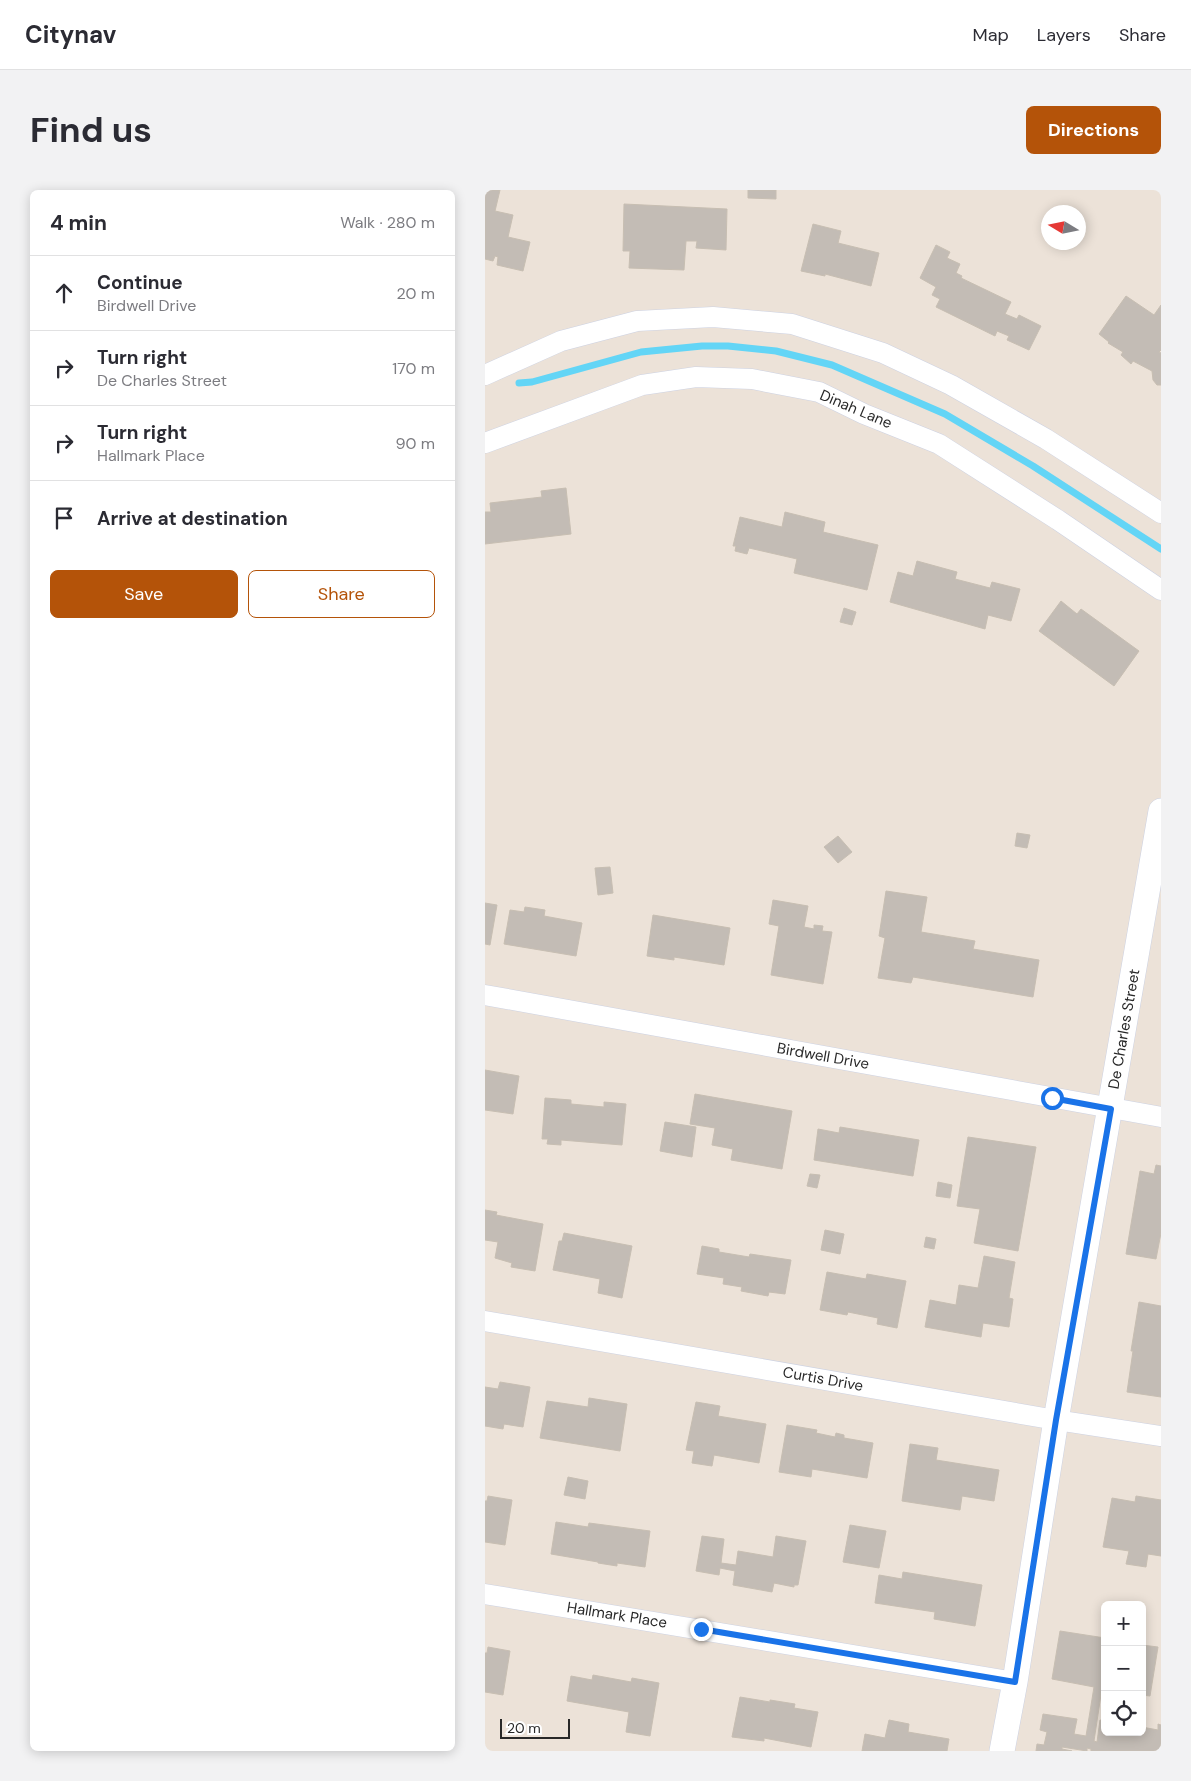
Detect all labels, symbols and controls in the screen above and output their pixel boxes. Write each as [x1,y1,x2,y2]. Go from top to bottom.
text: Citynav [25,19,116,50]
text: Map [973,23,1009,47]
text: Layers [1037,23,1091,47]
text: Share [1119,23,1166,47]
button: Directions [1026,106,1161,154]
text: Find us [30,107,152,153]
north arrow [1041,205,1086,250]
text: 4 min [50,209,107,237]
text: Walk · 280 m [340,212,435,233]
text: Continue [97,270,183,295]
icon: ahead [50,279,78,307]
text: 20 m [396,283,435,304]
text: Birdwell Drive [97,295,196,316]
text: Turn right [97,345,187,370]
icon: right [50,354,78,382]
text: 170 m [392,358,435,379]
text: De Charles Street [97,370,227,391]
street label: Dinah Lane [817,385,895,433]
text: Turn right [97,420,187,445]
icon: right [50,429,78,457]
text: 90 m [395,433,435,454]
text: Hallmark Place [97,445,205,466]
icon: arrive [50,504,78,532]
text: Arrive at destination [97,506,288,531]
button: Save [50,570,238,618]
button: Share [248,570,435,618]
street label: De Charles Street [1104,967,1144,1091]
street label: Birdwell Drive [775,1038,871,1074]
route start [1041,1087,1064,1110]
street label: Curtis Drive [781,1362,865,1396]
street label: Hallmark Place [566,1597,668,1633]
map controls [1101,1601,1146,1736]
button: + [1101,1601,1146,1646]
route end [690,1618,713,1641]
button: − [1101,1646,1146,1691]
button: locate [1101,1691,1146,1736]
scale bar [500,1716,570,1739]
text: 20 m [507,1719,541,1737]

